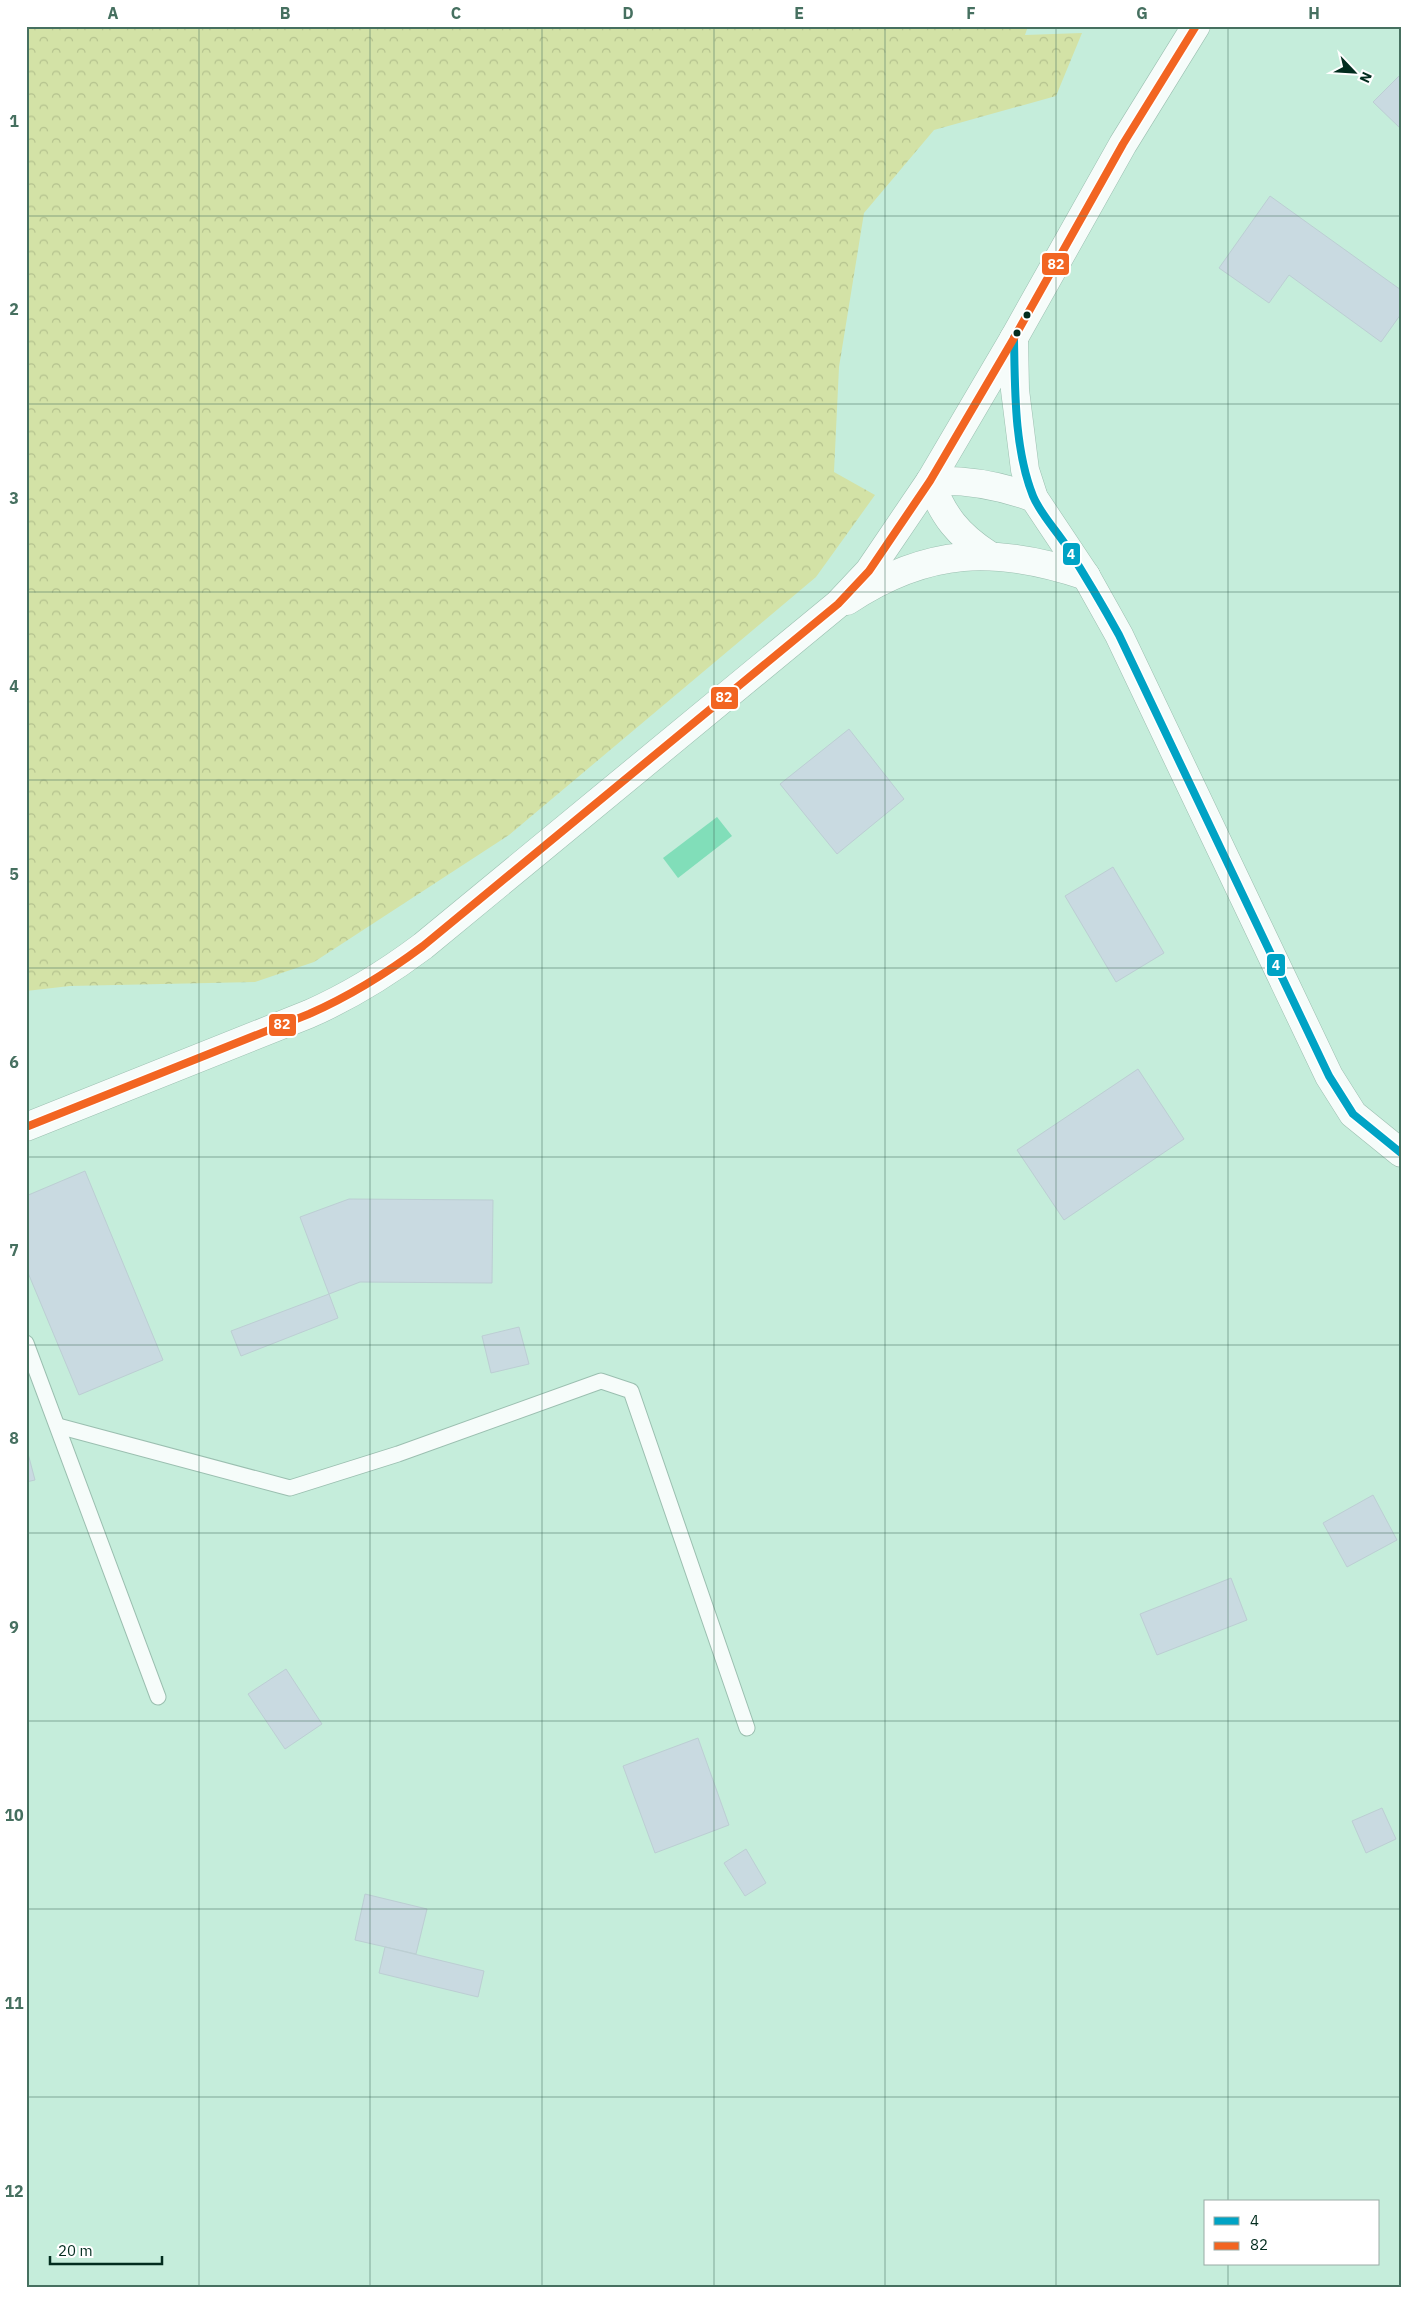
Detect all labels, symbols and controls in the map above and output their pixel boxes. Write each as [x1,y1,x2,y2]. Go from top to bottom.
text: A [108,3,119,23]
text: B [280,3,291,23]
text: C [451,3,461,23]
text: D [622,3,634,23]
text: E [794,3,804,23]
text: F [966,3,976,23]
text: G [1136,3,1148,23]
text: H [1308,3,1320,23]
north arrow [1330,48,1380,98]
text: N [1355,69,1376,86]
text: 1 [9,111,19,131]
line badge: 82 [1041,252,1070,276]
text: 82 [1048,255,1064,273]
text: 2 [9,299,19,319]
unlabelled marker [1022,310,1032,320]
unlabelled marker [1012,328,1022,338]
text: 3 [9,488,19,508]
line badge: 4 [1062,542,1081,566]
text: 4 [1067,545,1075,563]
text: 4 [9,676,19,696]
line badge: 82 [710,686,739,710]
text: 82 [716,688,732,706]
text: 5 [9,864,19,884]
line badge: 4 [1266,953,1286,977]
text: 4 [1272,956,1280,974]
line badge: 82 [268,1013,297,1037]
text: 82 [274,1015,290,1033]
text: 6 [9,1052,19,1072]
text: 7 [9,1240,19,1260]
text: 8 [9,1428,19,1448]
text: 9 [9,1617,19,1637]
text: 10 [4,1805,24,1825]
text: 11 [4,1993,24,2013]
text: 12 [4,2181,24,2201]
legend [1204,2200,1380,2266]
text: 4 [1250,2211,1259,2230]
scale bar [50,2233,162,2265]
text: 82 [1250,2235,1268,2254]
text: 20 m [58,2241,93,2260]

